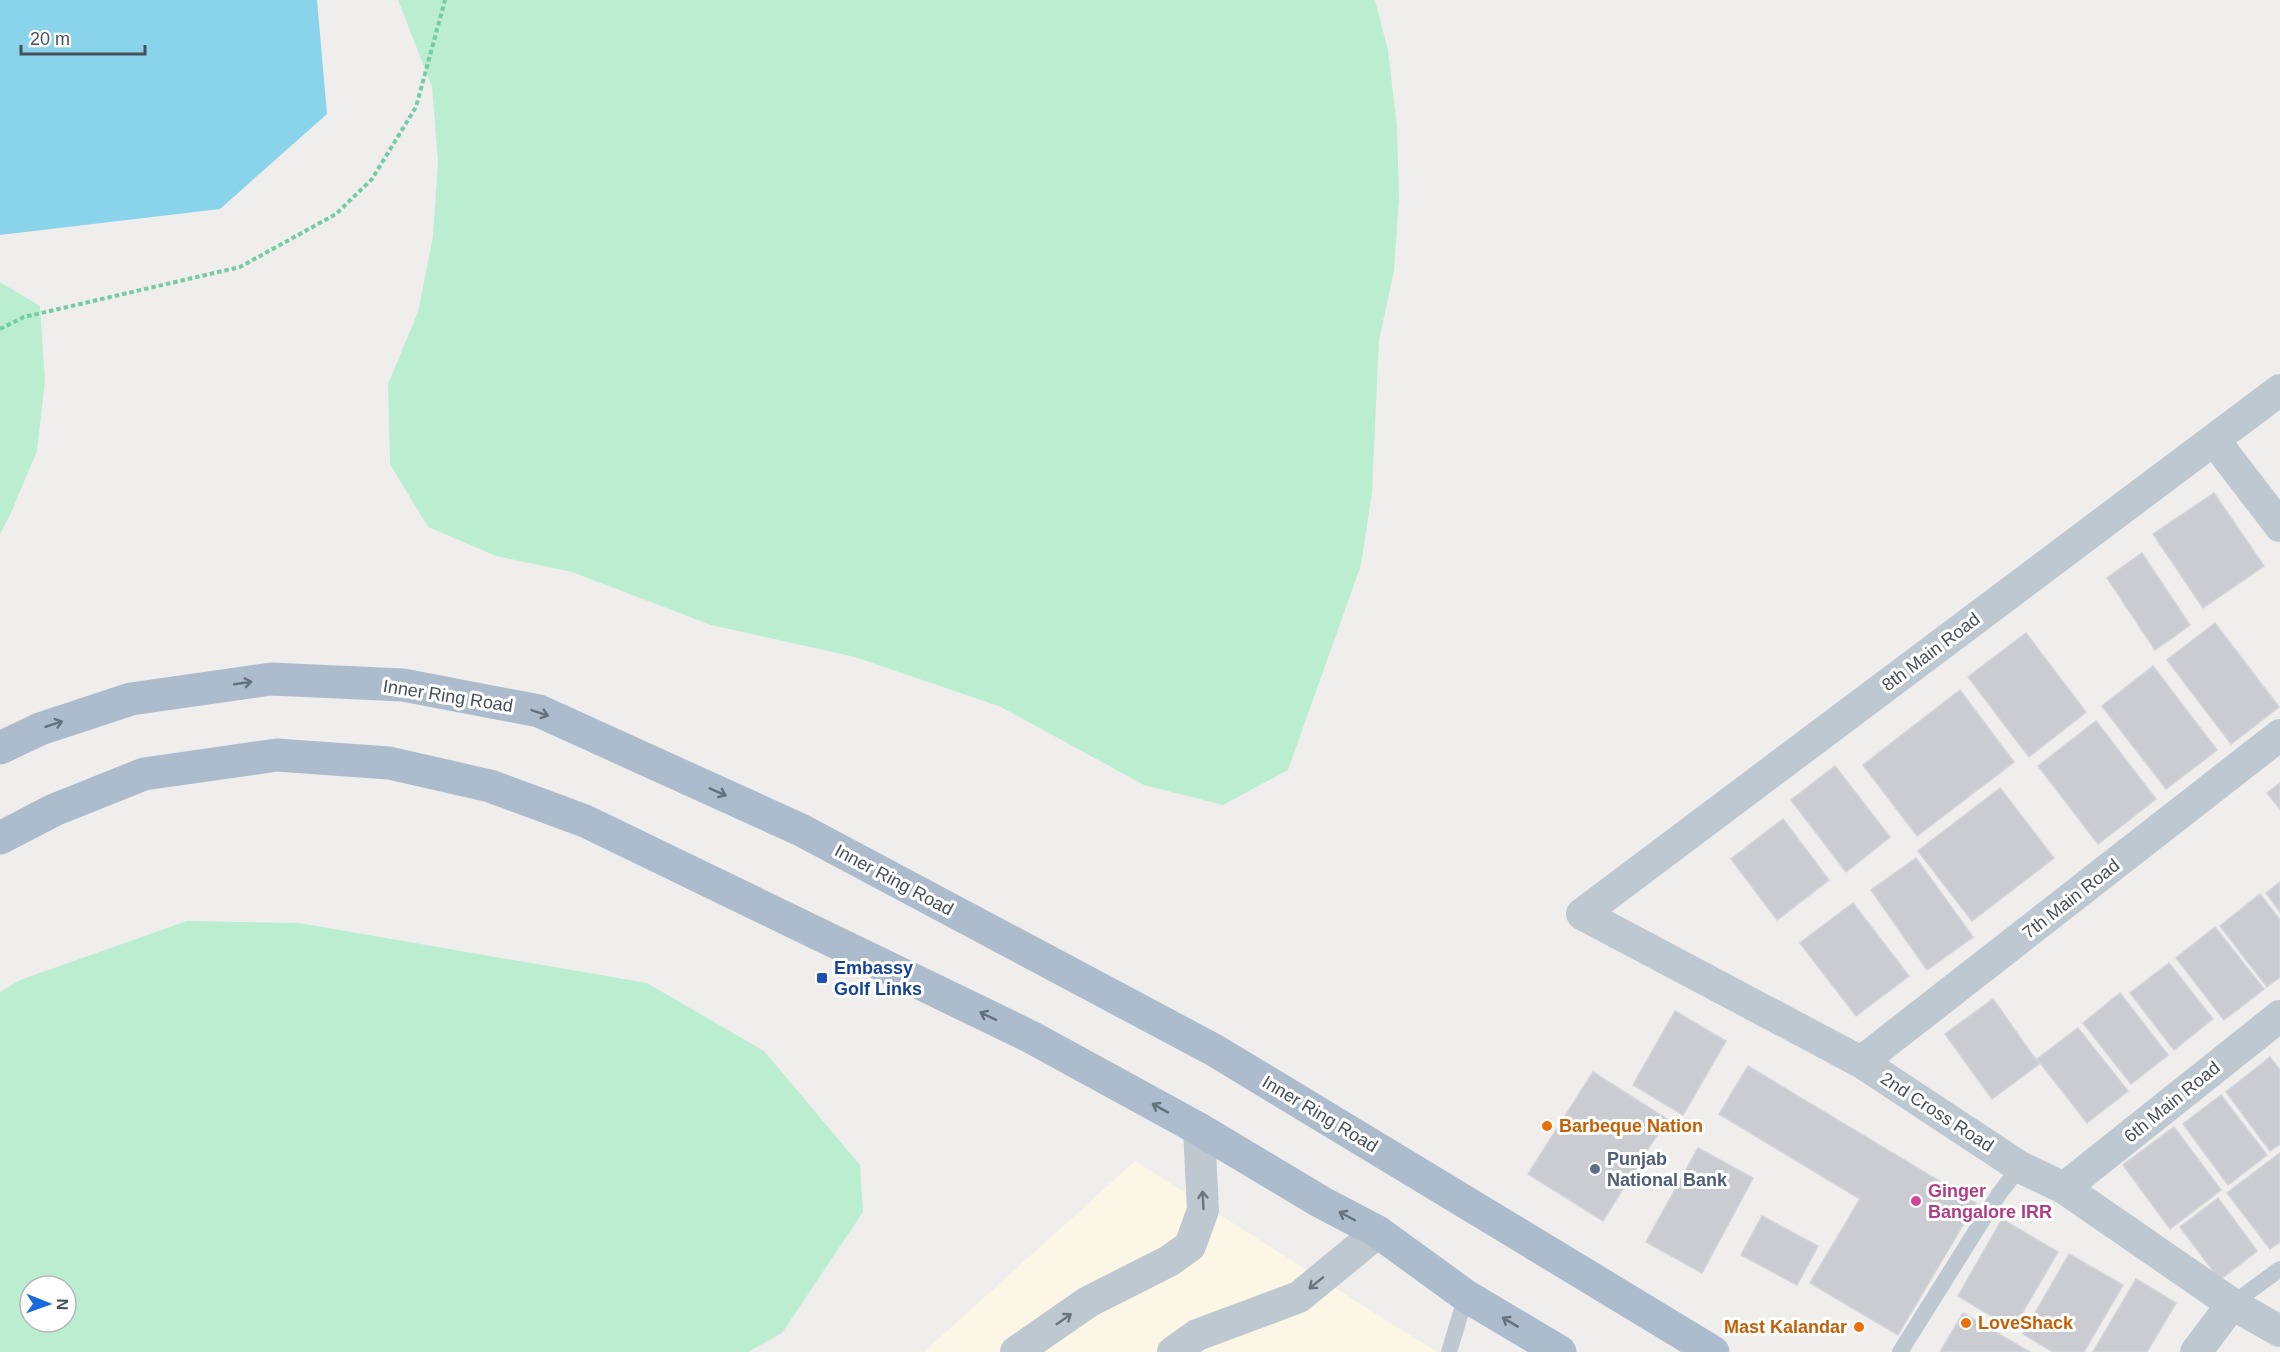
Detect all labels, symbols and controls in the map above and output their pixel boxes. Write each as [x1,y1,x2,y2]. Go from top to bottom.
scale bar [21,18,146,56]
text: 20 m [30,29,70,49]
street label: 8th Main Road [1878,609,1984,695]
street label: Inner Ring Road [382,676,514,716]
one-way arrow [233,677,253,688]
one-way arrow [530,708,549,719]
one-way arrow [44,718,63,729]
one-way arrow [708,787,726,799]
street label: Inner Ring Road [831,840,957,920]
street label: 7th Main Road [2019,855,2123,943]
place label: Embassy Golf Links [834,958,922,999]
marker: Embassy Golf Links [815,971,829,985]
one-way arrow [979,1010,997,1022]
street label: 6th Main Road [2120,1057,2224,1147]
street label: 2nd Cross Road [1877,1068,1997,1156]
street label: Inner Ring Road [1259,1072,1381,1156]
one-way arrow [1152,1102,1169,1114]
place label: Barbeque Nation [1559,1116,1703,1136]
marker: Barbeque Nation [1540,1119,1554,1133]
place label: Punjab National Bank [1607,1149,1728,1190]
marker: Punjab National Bank [1588,1162,1602,1176]
place label: Ginger Bangalore IRR [1928,1181,2052,1222]
one-way arrow [1197,1190,1208,1210]
marker: Ginger Bangalore IRR [1909,1194,1923,1208]
one-way arrow [1339,1210,1356,1222]
north arrow [18,1274,78,1334]
one-way arrow [1309,1276,1325,1289]
text: N [54,1298,71,1310]
one-way arrow [1055,1313,1071,1325]
place label: LoveShack [1978,1313,2074,1333]
one-way arrow [1502,1316,1519,1328]
marker: LoveShack [1959,1316,1973,1330]
place label: Mast Kalandar [1724,1317,1847,1337]
marker: Mast Kalandar [1852,1320,1866,1334]

